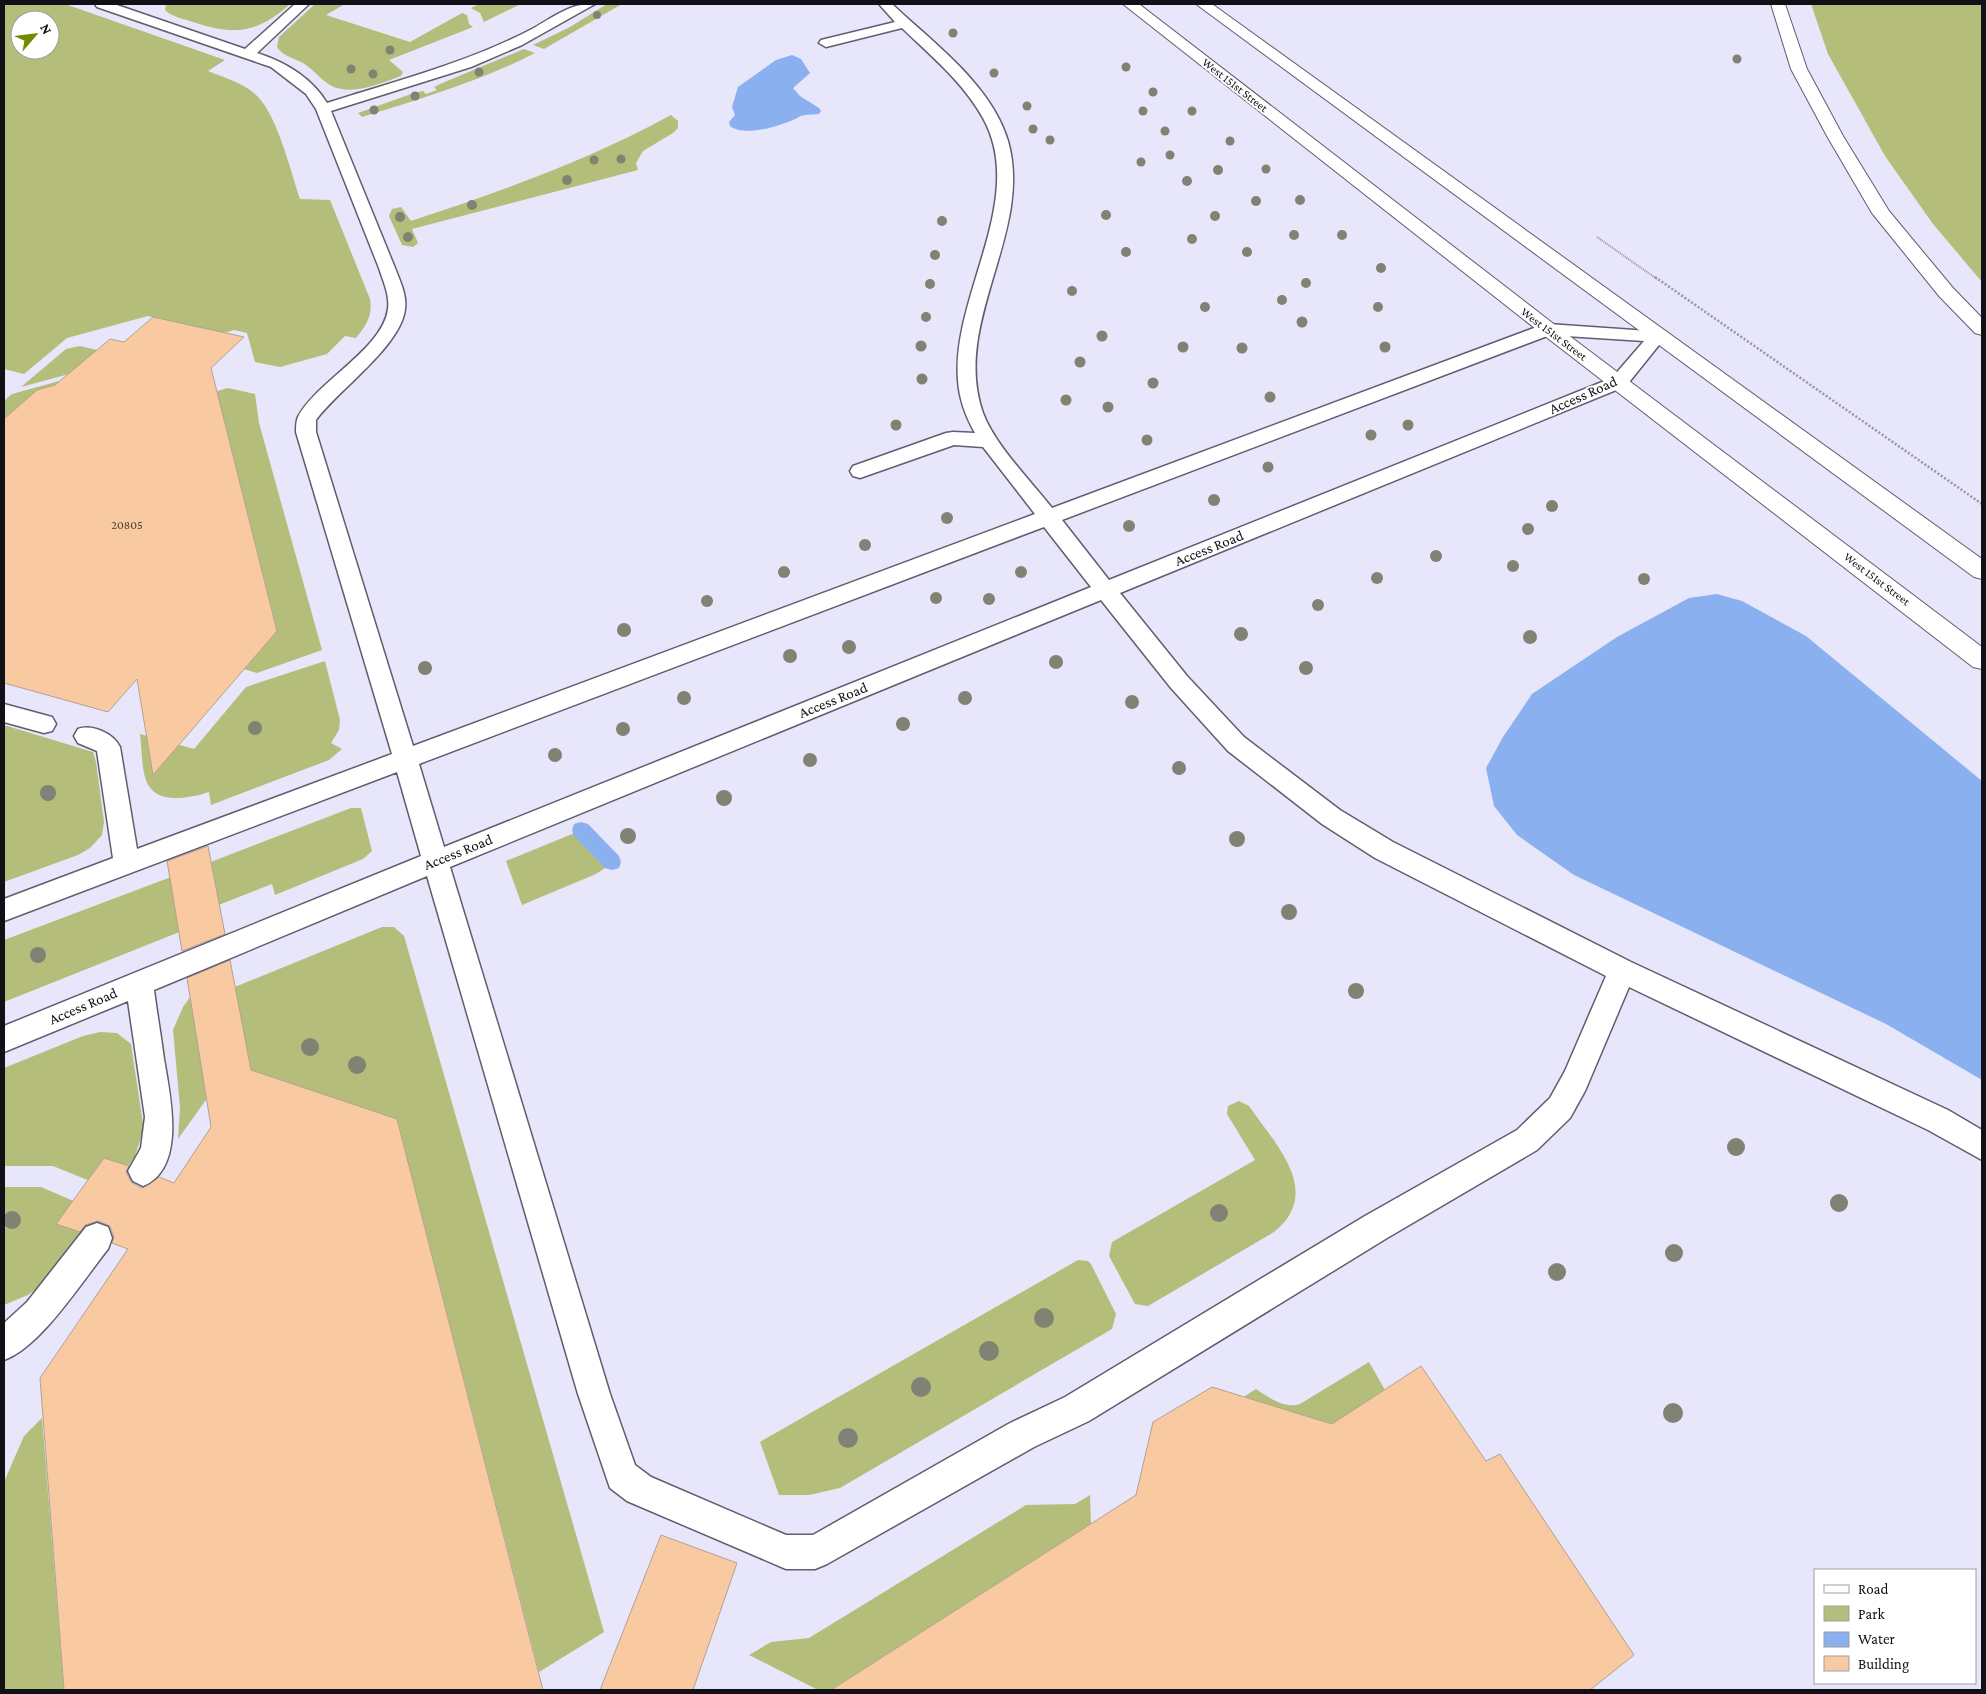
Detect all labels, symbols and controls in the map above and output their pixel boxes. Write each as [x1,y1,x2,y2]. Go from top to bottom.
north arrow [10,10,60,60]
text: N [37,21,56,37]
street label: West 151st Street [1199,55,1271,116]
street label: West 151st Street [1518,305,1591,364]
street label: Access Road [1547,373,1619,417]
house number: 20805 [111,518,143,532]
street label: Access Road [1172,527,1246,569]
street label: West 151st Street [1841,550,1914,609]
street label: Access Road [796,679,870,721]
street label: Access Road [421,831,495,873]
street label: Access Road [47,984,120,1028]
legend [1814,1569,1976,1684]
text: Road [1858,1581,1889,1597]
text: Park [1858,1606,1885,1622]
text: Water [1858,1631,1895,1647]
text: Building [1858,1656,1909,1673]

